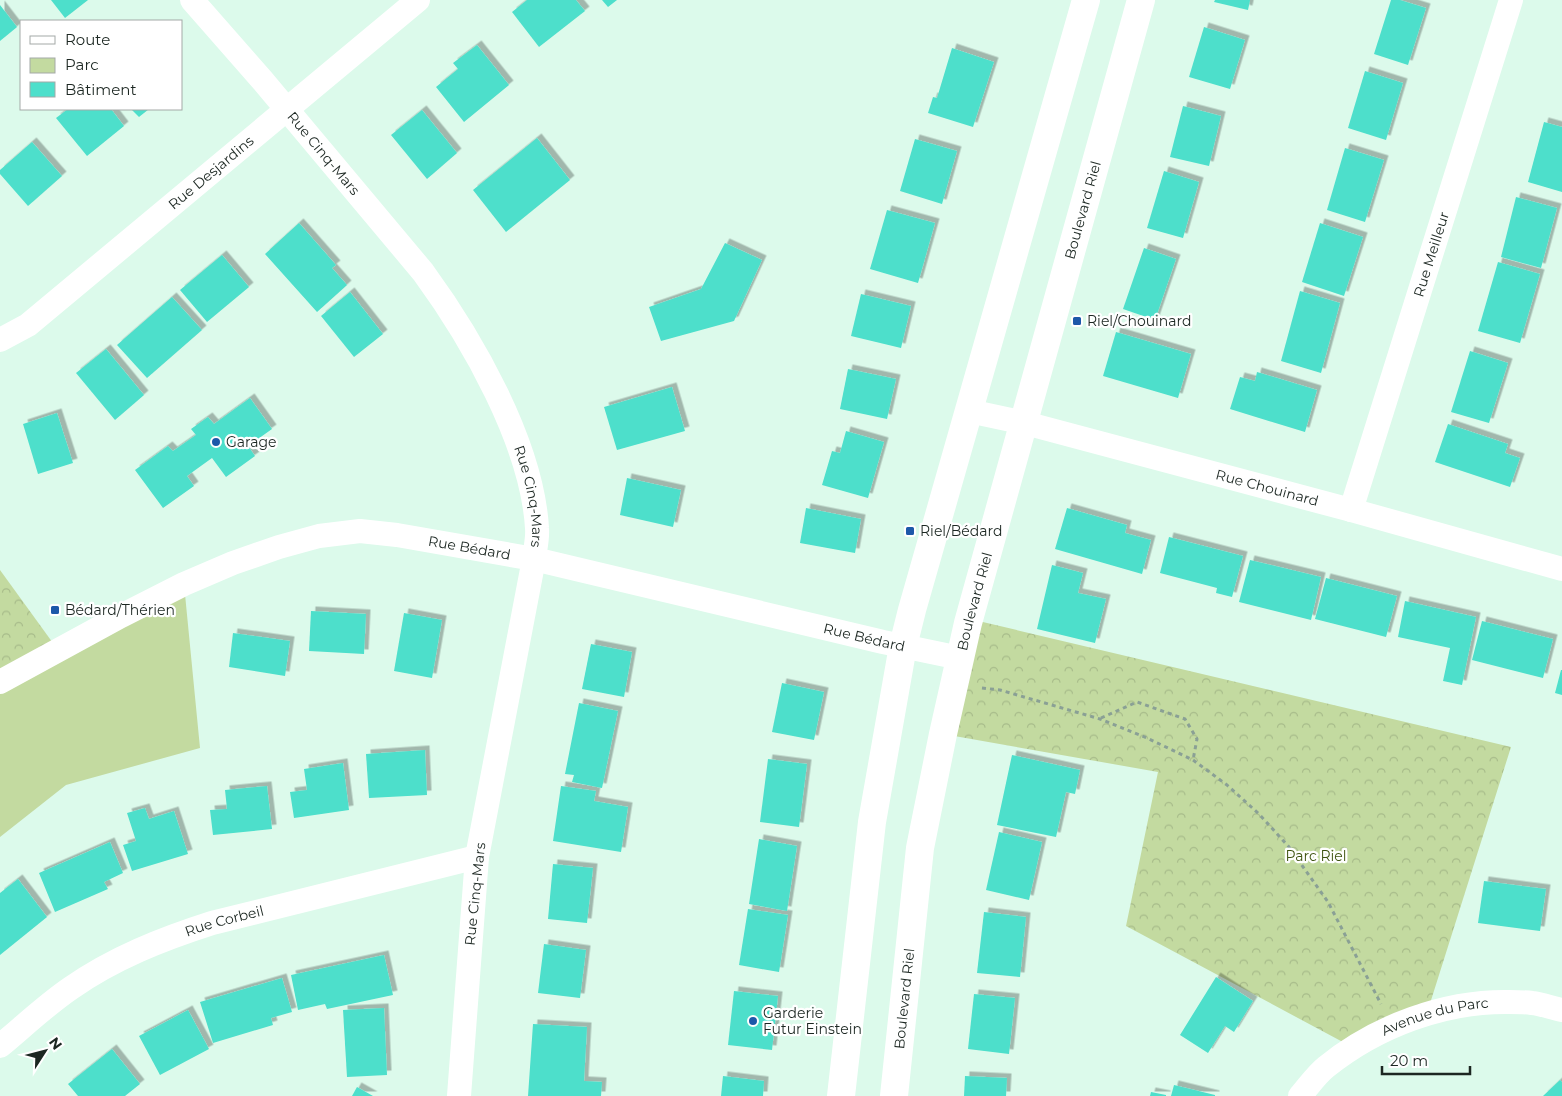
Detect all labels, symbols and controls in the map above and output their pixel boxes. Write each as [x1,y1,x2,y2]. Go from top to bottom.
legend [20,20,182,110]
text: Route [65,30,110,49]
text: Parc [65,55,99,74]
text: Bâtiment [65,80,137,99]
street label: Rue Cinq-Mars [283,108,364,199]
street label: Rue Desjardins [165,132,258,213]
street label: Boulevard Riel [1060,159,1105,261]
street label: Rue Meilleur [1409,209,1453,299]
place label: Riel/Chouinard [1087,312,1192,330]
marker: Riel/Chouinard [1071,315,1083,327]
place label: Garage [226,433,276,451]
marker: Garage [210,436,222,448]
street label: Rue Cinq-Mars [510,443,546,549]
street label: Rue Chouinard [1214,465,1321,510]
place label: Riel/Bédard [920,522,1003,540]
marker: Riel/Bédard [904,525,916,537]
street label: Rue Bédard [427,532,512,564]
street label: Boulevard Riel [953,550,996,652]
place label: Bédard/Thérien [65,601,175,619]
marker: Bédard/Thérien [49,604,61,616]
street label: Rue Bédard [822,619,907,655]
street label: Rue Cinq-Mars [461,841,489,947]
park label: Parc Riel [1285,847,1347,865]
street label: Rue Corbeil [182,901,266,940]
street label: Boulevard Riel [890,947,918,1050]
street label: Avenue du Parc [1378,994,1489,1040]
place label: Garderie Futur Einstein [763,1004,862,1038]
marker: Garderie Futur Einstein [747,1015,759,1027]
north arrow [20,1026,70,1076]
text: N [45,1033,66,1053]
scale bar [1382,1044,1470,1076]
text: 20 m [1390,1051,1428,1070]

